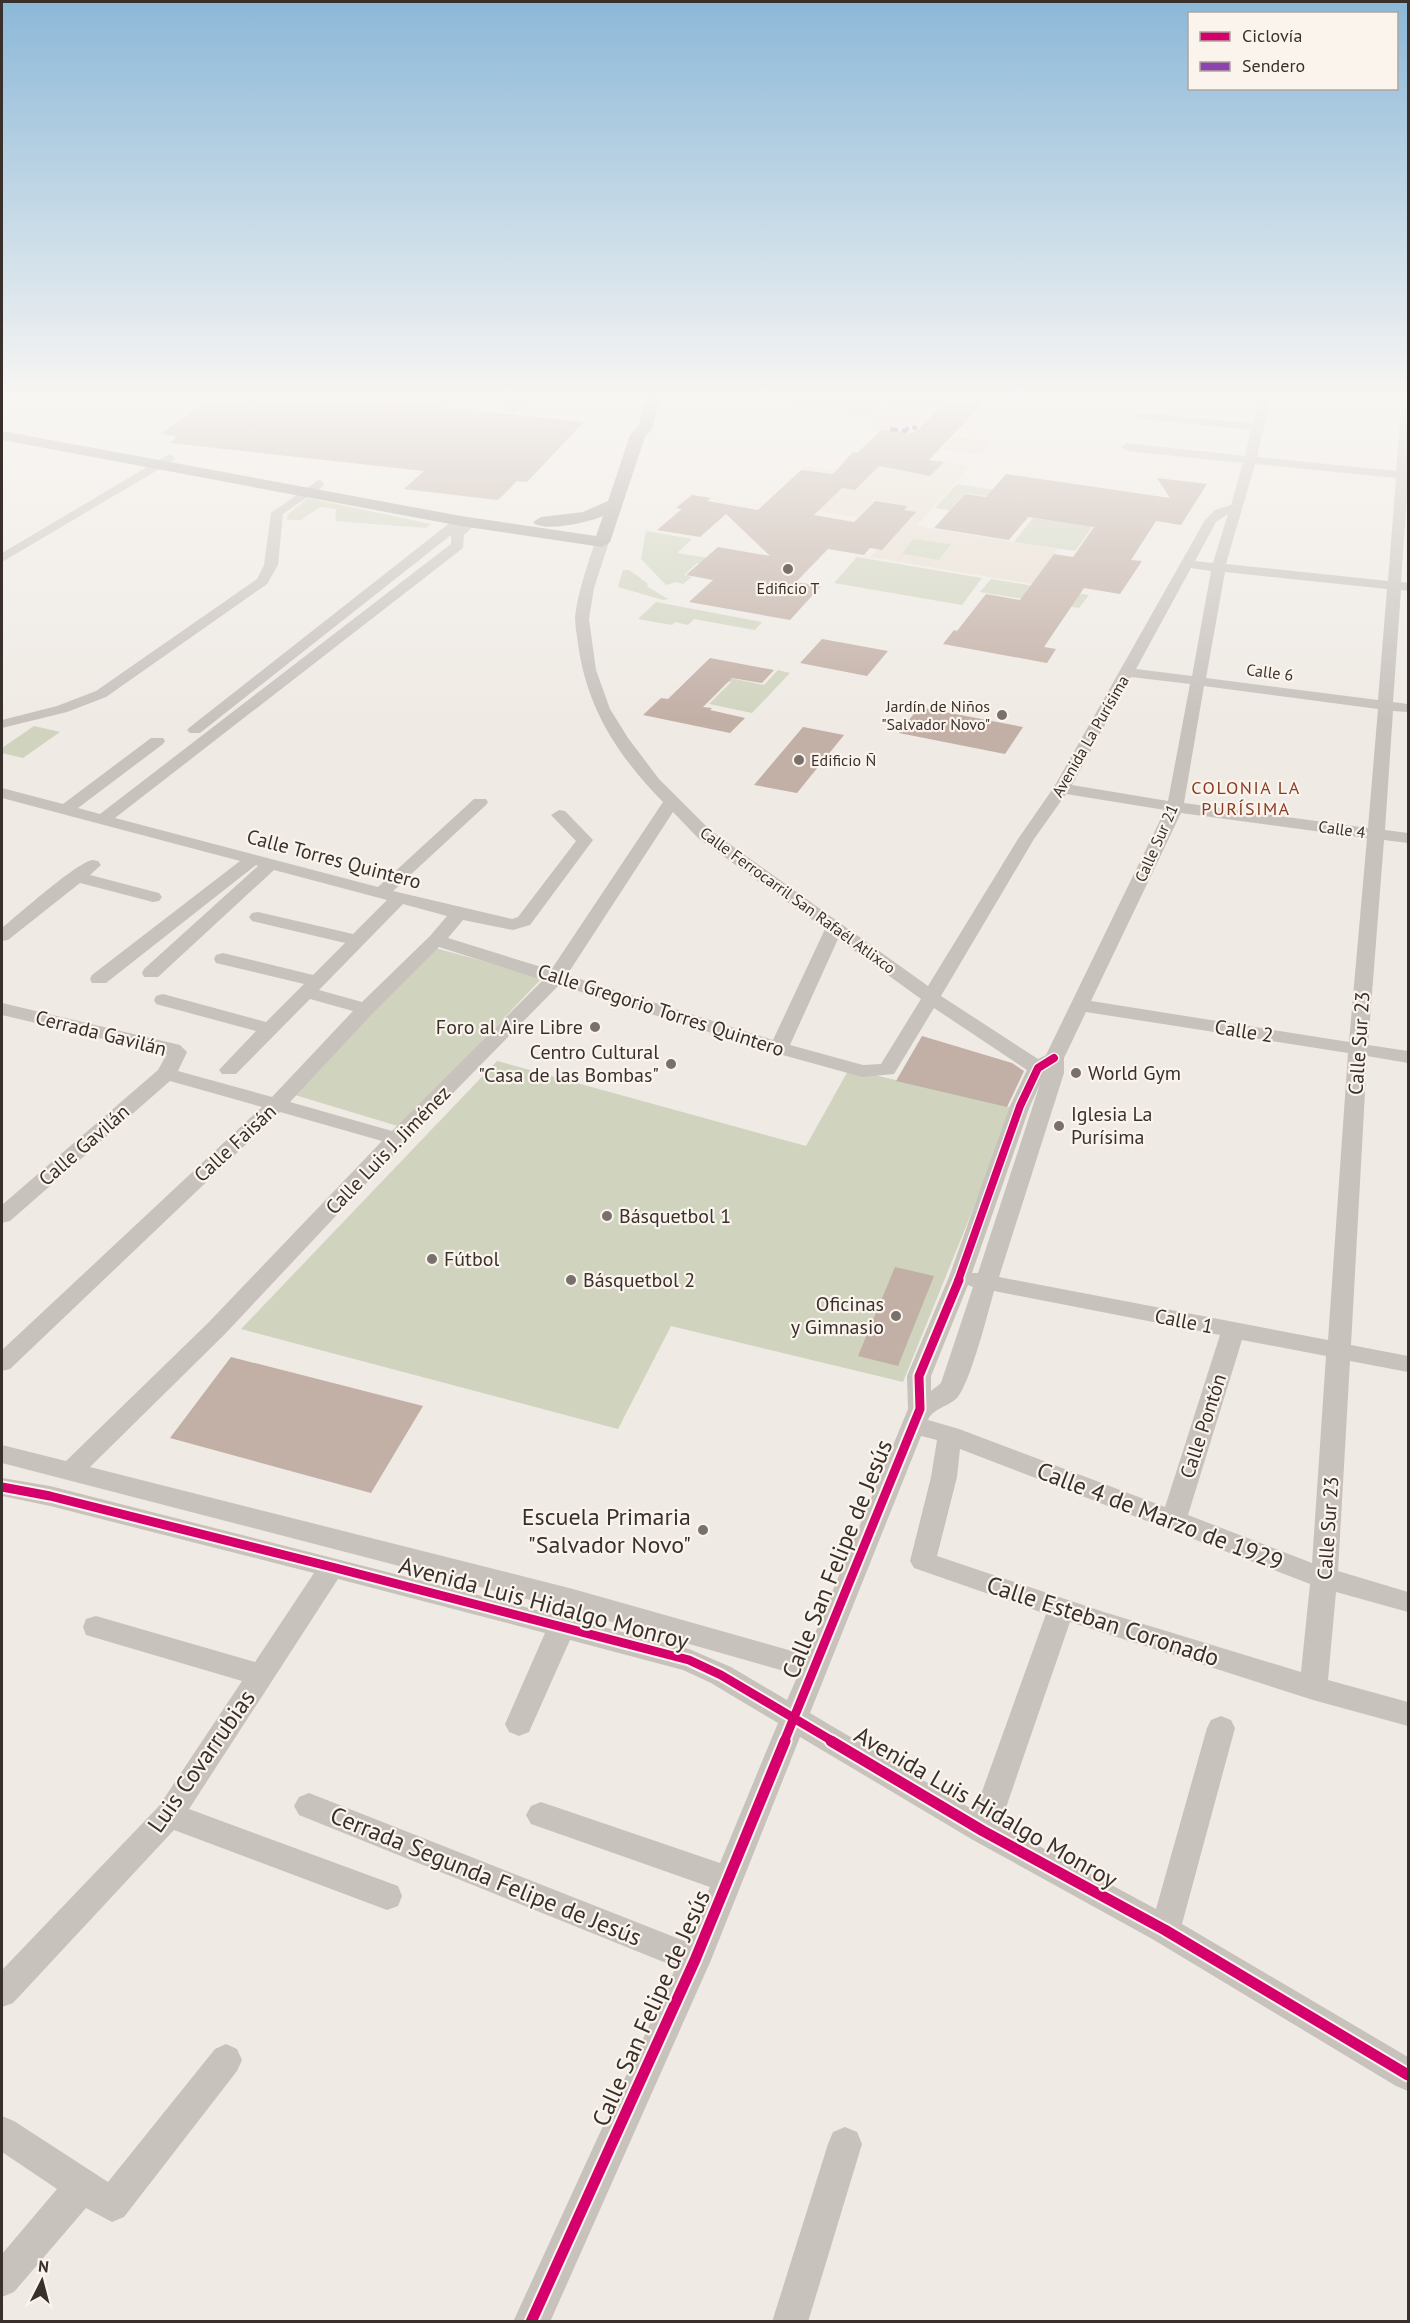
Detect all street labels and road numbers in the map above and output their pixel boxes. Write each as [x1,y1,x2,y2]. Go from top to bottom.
street label: Calle 6 [1245,659,1295,685]
street label: Avenida La Purísima [1047,672,1133,800]
street label: Calle Sur 21 [1130,801,1182,885]
street label: Calle 4 [1317,816,1367,842]
street label: Calle Ferrocarril San Rafaél Atlixco [696,822,900,978]
street label: Calle Torres Quintero [244,823,424,895]
street label: Calle Gregorio Torres Quintero [534,958,788,1062]
street label: Calle Sur 23 [1342,990,1376,1096]
street label: Cerrada Gavilán [33,1004,169,1062]
street label: Calle 2 [1213,1014,1275,1048]
street label: Calle Luis J. Jiménez [320,1080,456,1220]
street label: Calle Gavilán [33,1098,135,1192]
street label: Calle Faisán [188,1098,282,1188]
street label: Calle 1 [1153,1303,1215,1339]
street label: Calle Pontón [1174,1370,1232,1482]
street label: Calle San Felipe de Jesús [775,1435,899,1683]
street label: Calle 4 de Marzo de 1929 [1032,1455,1288,1577]
street label: Calle Sur 23 [1311,1475,1345,1581]
street label: Avenida Luis Hidalgo Monroy [396,1549,692,1657]
street label: Calle Esteban Coronado [983,1569,1223,1673]
street label: Luis Covarrubias [140,1684,262,1838]
street label: Avenida Luis Hidalgo Monroy [849,1719,1123,1895]
street label: Cerrada Segunda Felipe de Jesús [326,1799,646,1953]
street label: Calle San Felipe de Jesús [585,1885,717,2131]

